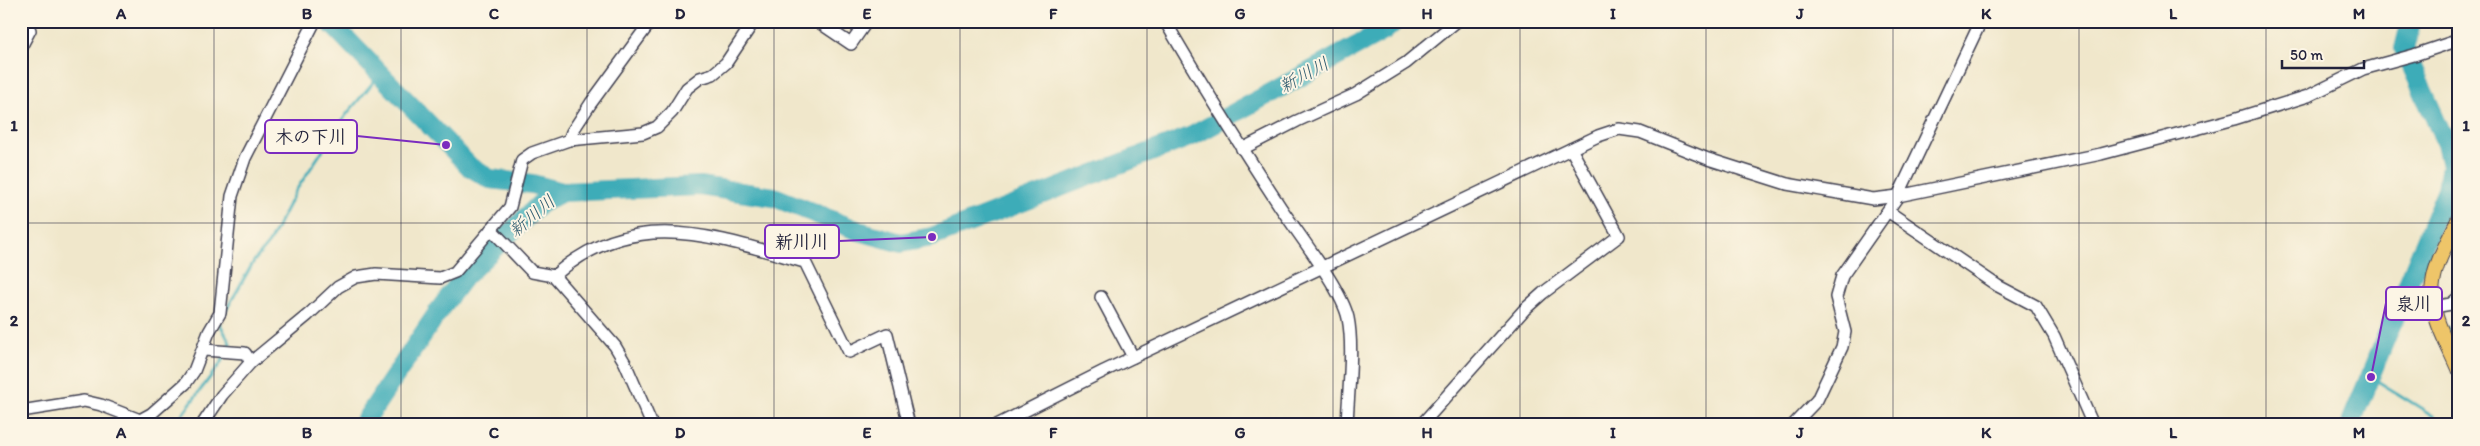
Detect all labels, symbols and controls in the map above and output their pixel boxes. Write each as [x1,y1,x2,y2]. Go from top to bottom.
text: A [115,4,127,23]
text: B [302,4,313,23]
text: C [489,4,500,23]
text: D [675,4,686,23]
text: E [863,4,872,23]
text: F [1049,4,1058,23]
text: G [1234,4,1246,23]
text: H [1421,4,1433,23]
text: I [1610,4,1616,23]
text: J [1795,4,1804,23]
text: K [1981,4,1992,23]
text: L [2169,4,2178,23]
text: M [2353,4,2365,23]
scale bar [2282,38,2365,70]
text: 50 m [2290,46,2323,64]
water label: 新川川 [1275,52,1333,98]
text: 1 [10,116,18,135]
text: 1 [2462,116,2470,135]
callout: 木の下川 [265,120,357,153]
text: 木の下川 [275,126,347,148]
water label: 新川川 [504,190,560,242]
callout: 新川川 [765,225,839,258]
text: 新川川 [775,231,829,253]
callout: 泉川 [2386,287,2442,320]
text: 泉川 [2396,293,2432,315]
text: 2 [10,311,19,330]
text: 2 [2462,311,2471,330]
text: A [115,423,127,442]
text: B [302,423,313,442]
text: C [489,423,500,442]
text: D [675,423,686,442]
text: E [863,423,872,442]
text: F [1049,423,1058,442]
text: G [1234,423,1246,442]
text: H [1421,423,1433,442]
text: I [1610,423,1616,442]
text: J [1795,423,1804,442]
text: K [1981,423,1992,442]
text: L [2169,423,2178,442]
text: M [2353,423,2365,442]

